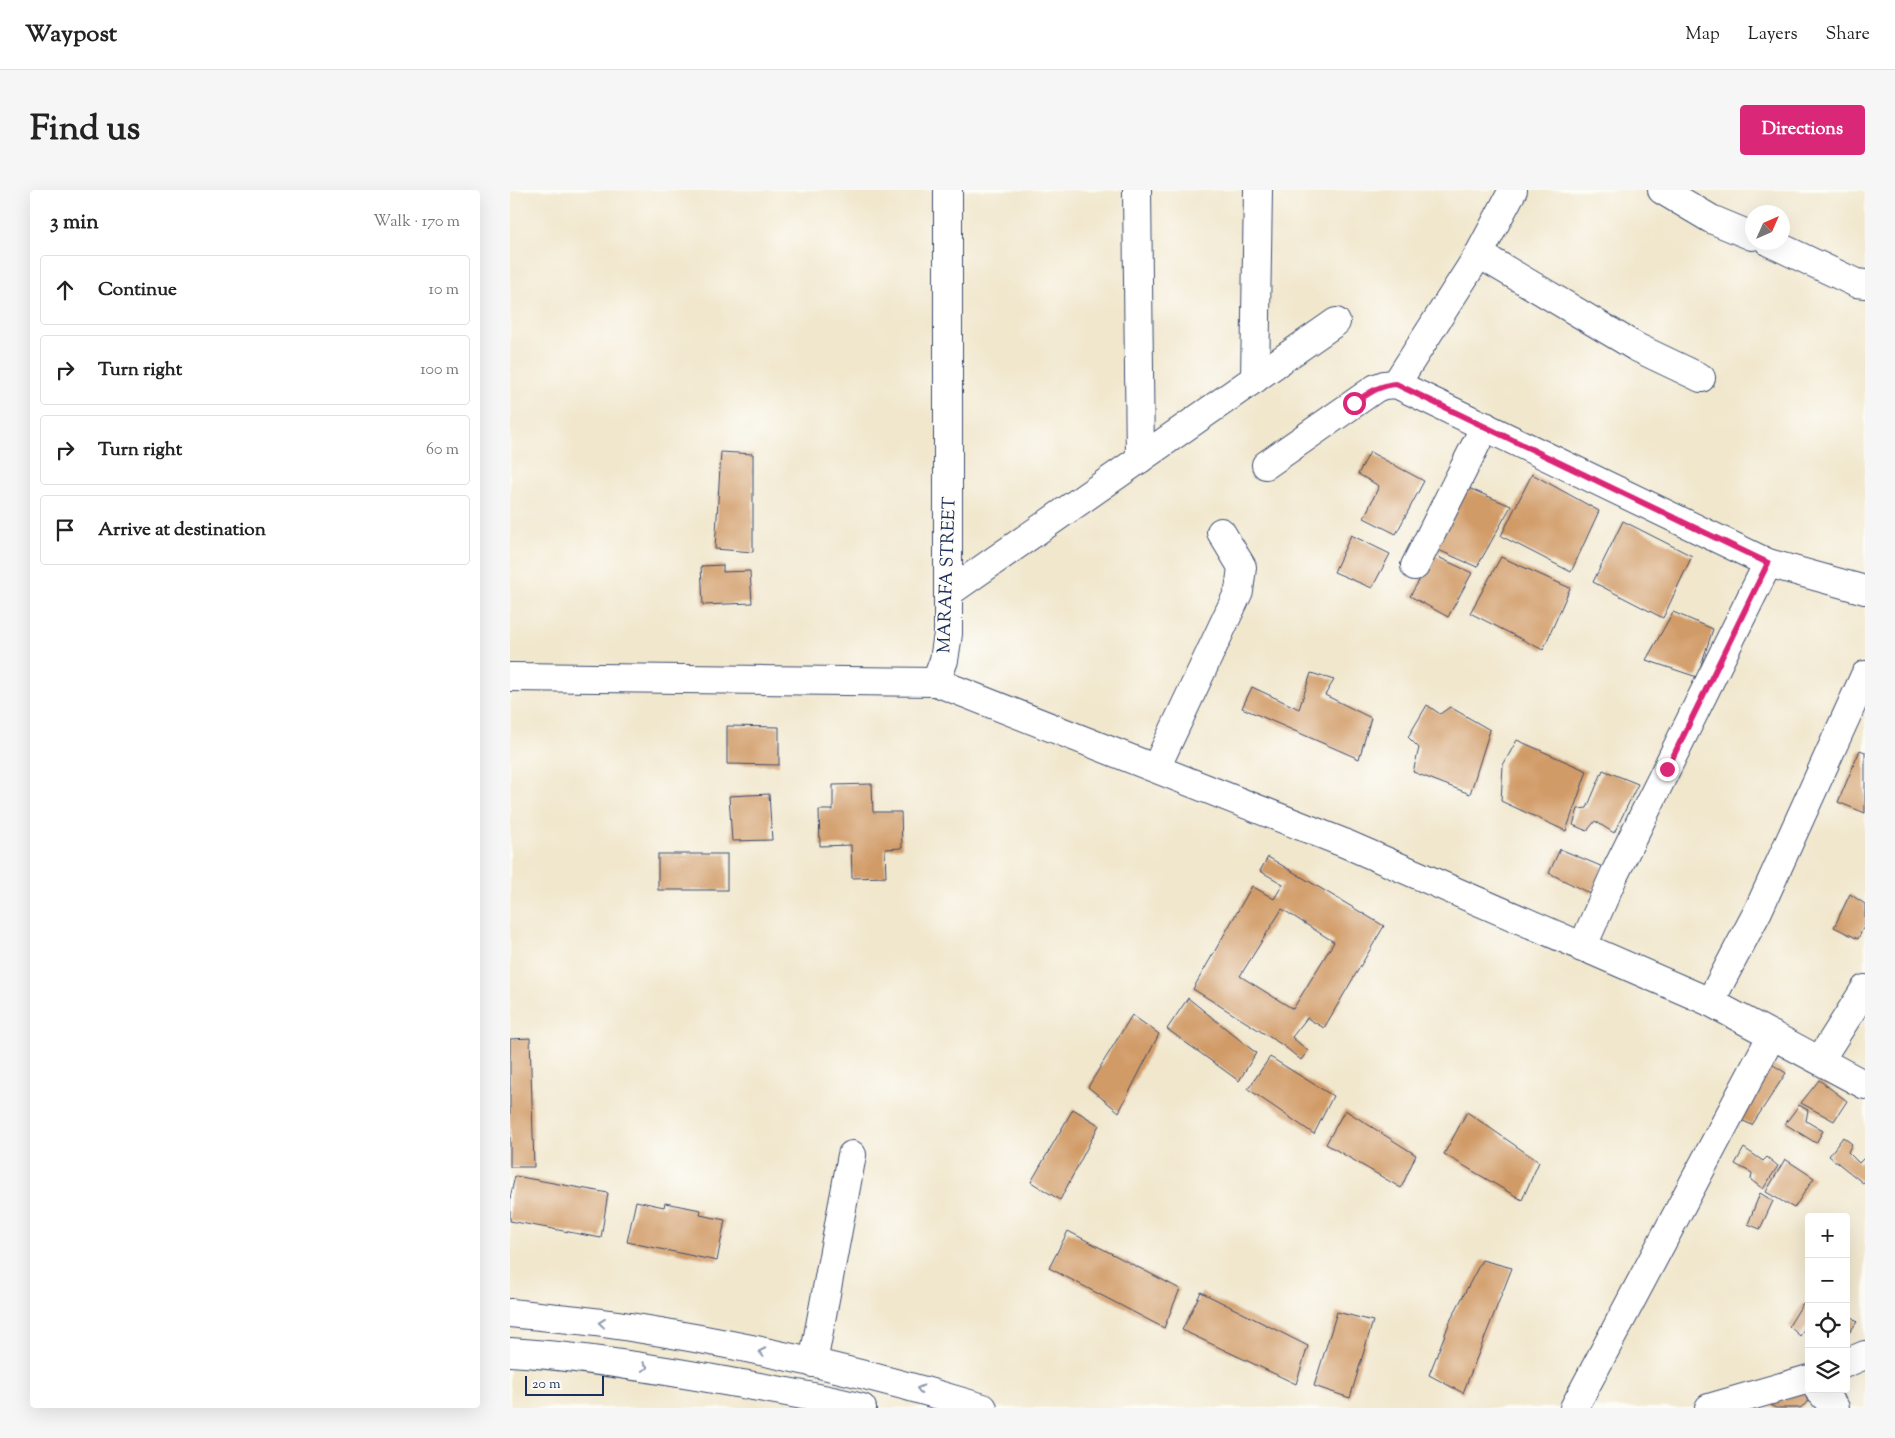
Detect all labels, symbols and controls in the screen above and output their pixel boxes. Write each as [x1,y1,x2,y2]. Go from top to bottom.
text: Waypost [25,18,117,52]
text: Map [1685,22,1720,48]
text: Layers [1748,22,1798,48]
text: Share [1826,22,1870,48]
text: Find us [30,105,140,156]
button: Directions [1740,105,1865,155]
north arrow [1745,205,1790,250]
text: 3 min [50,208,99,238]
text: Walk · 170 m [373,211,460,234]
icon: ahead [51,276,79,304]
text: Continue [98,277,177,304]
text: 10 m [429,279,459,302]
icon: right [51,356,79,384]
text: Turn right [98,357,182,384]
text: 100 m [420,359,459,382]
route start [1343,392,1366,415]
icon: right [51,436,79,464]
text: Turn right [98,437,182,464]
text: 60 m [426,439,459,462]
street label: MARAFA STREET [932,496,964,654]
icon: arrive [51,516,79,544]
text: Arrive at destination [98,517,266,544]
route end [1656,758,1679,781]
map controls [1805,1213,1850,1393]
button: + [1805,1213,1850,1258]
button: − [1805,1258,1850,1303]
button: locate [1805,1303,1850,1348]
one-way arrow [598,1318,606,1329]
one-way arrow [757,1347,766,1358]
button: layers [1805,1348,1850,1393]
one-way arrow [641,1361,650,1371]
scale bar [525,1373,604,1396]
text: 20 m [532,1375,561,1395]
one-way arrow [915,1384,924,1395]

